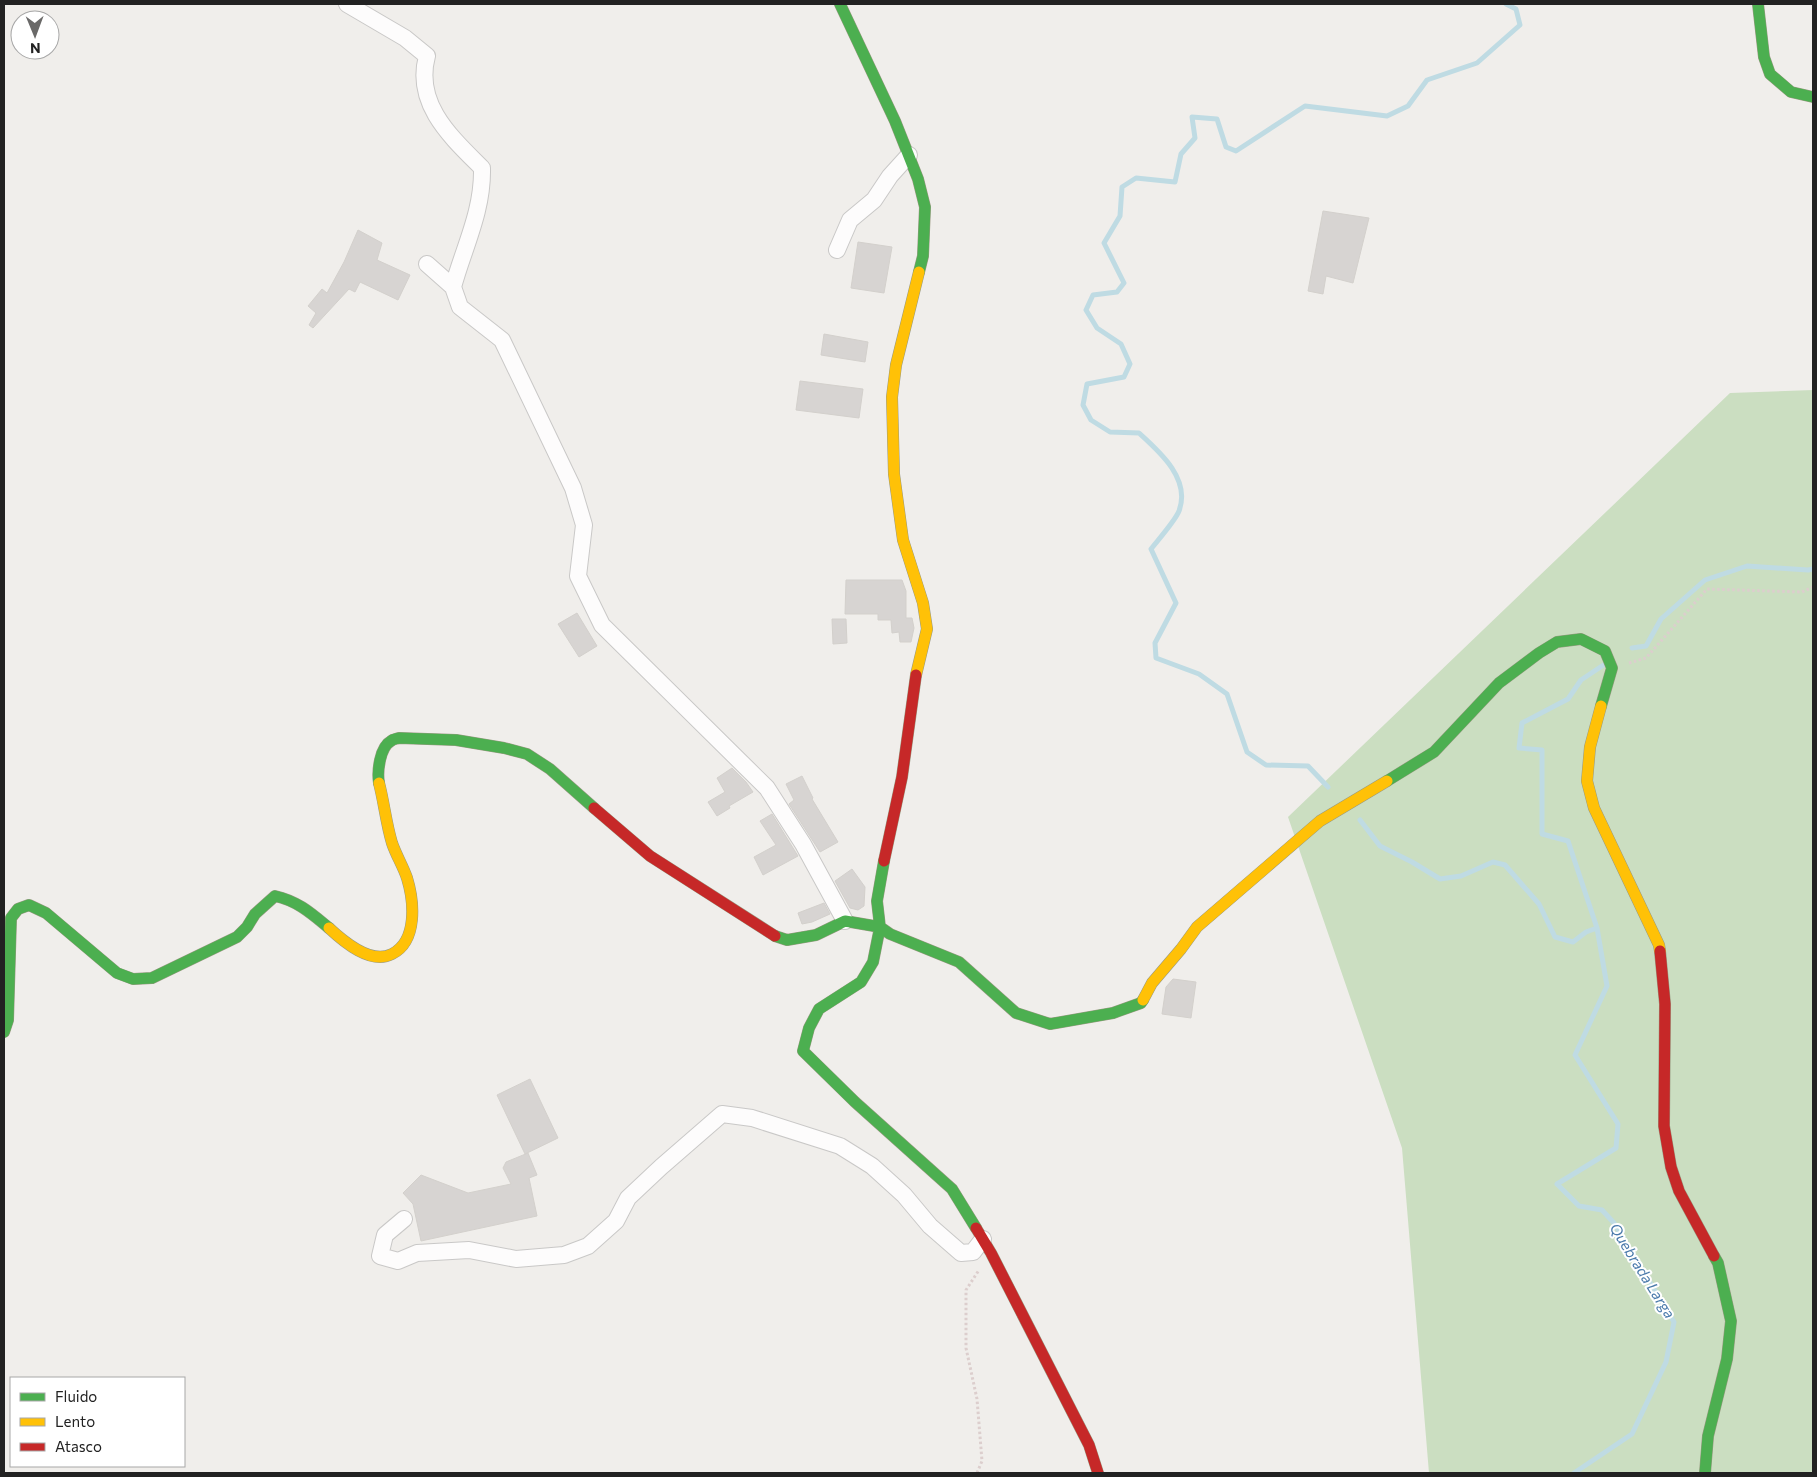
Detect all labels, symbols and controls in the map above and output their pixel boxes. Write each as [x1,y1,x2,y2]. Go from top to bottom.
north arrow [10,10,60,60]
text: N [30,40,41,57]
water label: Quebrada Larga [1606,1220,1679,1321]
legend [10,1377,185,1467]
text: Fluido [55,1387,97,1405]
text: Lento [55,1412,95,1430]
text: Atasco [55,1437,102,1455]

